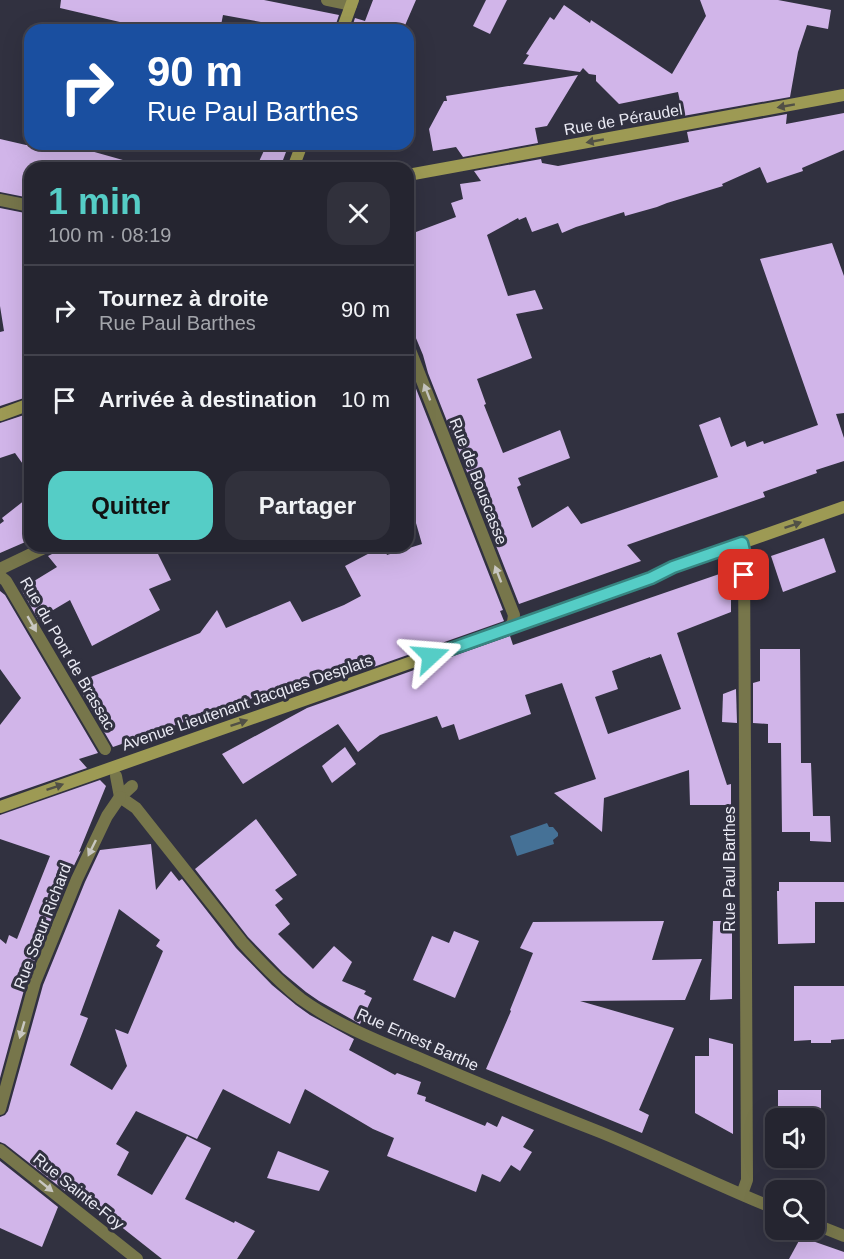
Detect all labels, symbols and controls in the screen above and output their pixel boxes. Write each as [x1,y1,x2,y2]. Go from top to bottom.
icon: right [48,48,126,126]
text: 90 m [147,48,243,95]
text: Rue Paul Barthes [147,97,359,127]
street label: Rue de Péraudel [562,101,684,138]
one-way arrow [777,102,796,111]
one-way arrow [585,136,604,145]
text: 1 min [48,181,142,222]
button: close [327,182,390,245]
text: 100 m · 08:19 [48,224,171,246]
text: Tournez à droite [99,286,269,311]
icon: right [48,294,81,327]
text: 90 m [341,297,390,322]
text: Rue Paul Barthes [99,312,256,334]
one-way arrow [421,383,431,401]
icon: arrive [48,384,81,417]
text: Arrivée à destination [99,387,317,412]
text: 10 m [341,387,390,412]
street label: Rue de Bouscasse [447,415,511,547]
button: Quitter [48,471,213,540]
button: Partager [225,471,390,540]
one-way arrow [784,520,802,530]
pin [718,549,769,600]
icon: arrive [727,558,760,591]
one-way arrow [493,565,502,583]
street label: Rue du Pont de Brassac [17,574,118,733]
one-way arrow [27,616,37,633]
position arrow [399,624,463,688]
street label: Avenue Lieutenant Jacques Desplats [120,651,375,753]
one-way arrow [230,717,248,727]
one-way arrow [46,782,64,792]
street label: Rue Paul Barthes [721,806,738,932]
one-way arrow [87,840,96,857]
street label: Rue Sœur Richard [11,861,74,991]
street label: Rue Ernest Barthe [354,1005,481,1074]
one-way arrow [17,1021,26,1039]
map controls [765,1108,825,1240]
button: sound [765,1108,825,1168]
street label: Rue Sainte-Foy [30,1150,127,1233]
one-way arrow [38,1180,54,1193]
button: search [765,1180,825,1240]

